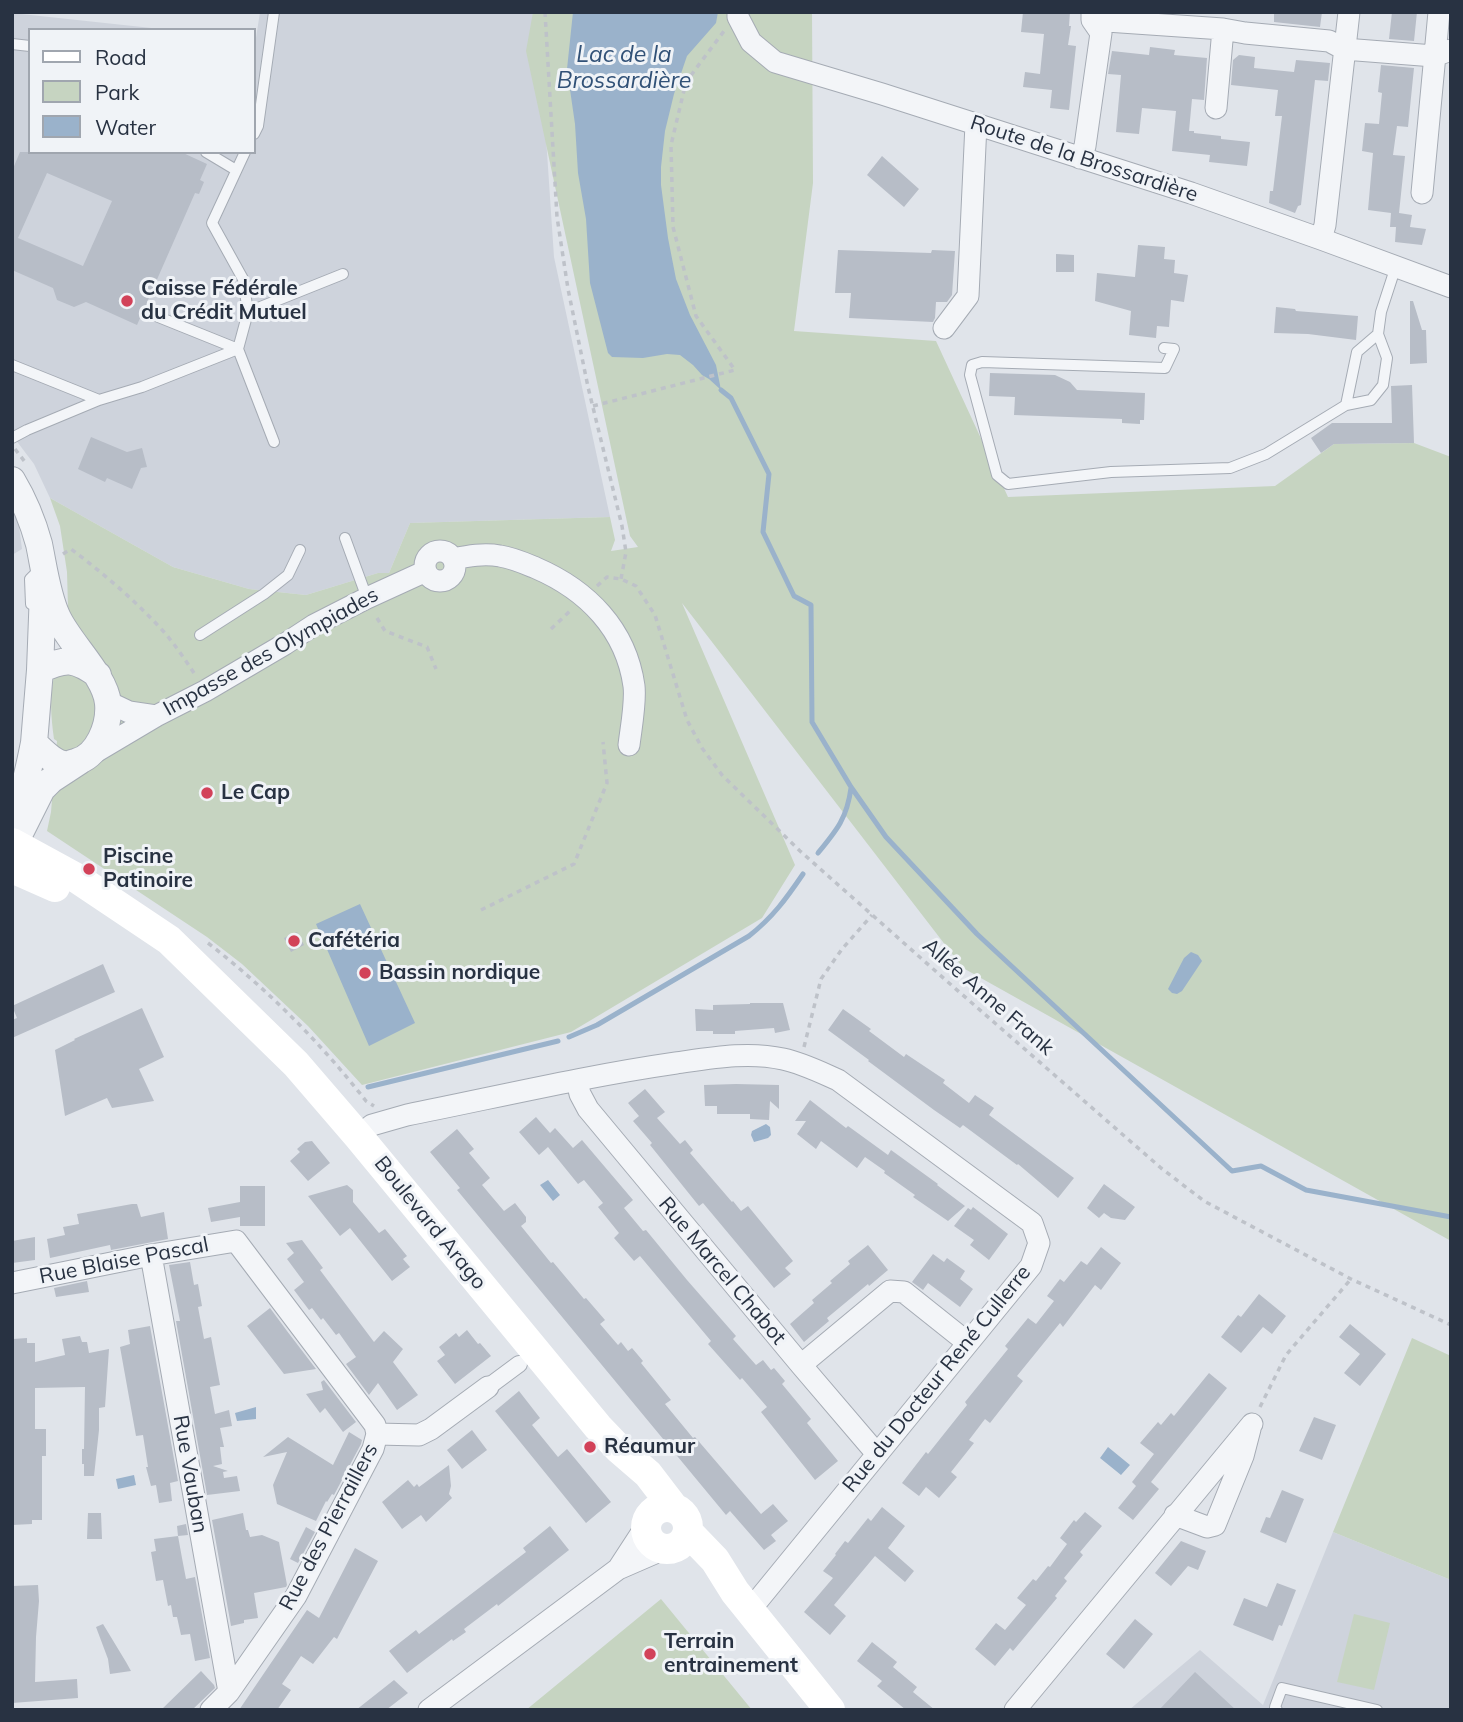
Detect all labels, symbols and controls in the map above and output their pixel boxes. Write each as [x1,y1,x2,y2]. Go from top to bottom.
legend [28,28,256,154]
water label: Lac de la Brossardière [557,41,691,95]
text: Road [95,44,146,70]
text: Park [95,79,139,105]
street label: Route de la Brossardière [967,110,1201,208]
text: Water [95,114,156,140]
place label: Caisse Fédérale du Crédit Mutuel [141,276,307,326]
marker: Caisse Fédérale du Crédit Mutuel [119,293,135,309]
street label: Impasse des Olympiades [159,582,383,722]
place label: Le Cap [221,780,290,806]
marker: Le Cap [199,785,215,801]
place label: Piscine Patinoire [103,844,193,894]
marker: Piscine Patinoire [81,861,97,877]
place label: Cafétéria [308,928,400,954]
marker: Cafétéria [286,933,302,949]
street label: Allée Anne Frank [917,933,1059,1061]
place label: Bassin nordique [379,960,540,986]
marker: Bassin nordique [357,965,373,981]
street label: Boulevard Arago [369,1151,491,1295]
street label: Rue Marcel Chabot [653,1192,791,1350]
street label: Rue Blaise Pascal [37,1232,211,1290]
street label: Rue du Docteur René Cullerre [838,1260,1036,1498]
street label: Rue Vauban [167,1413,213,1535]
place label: Réaumur [604,1434,695,1460]
street label: Rue des Pierraillers [274,1439,384,1615]
marker: Réaumur [582,1439,598,1455]
place label: Terrain entrainement [664,1629,798,1679]
marker: Terrain entrainement [642,1646,658,1662]

